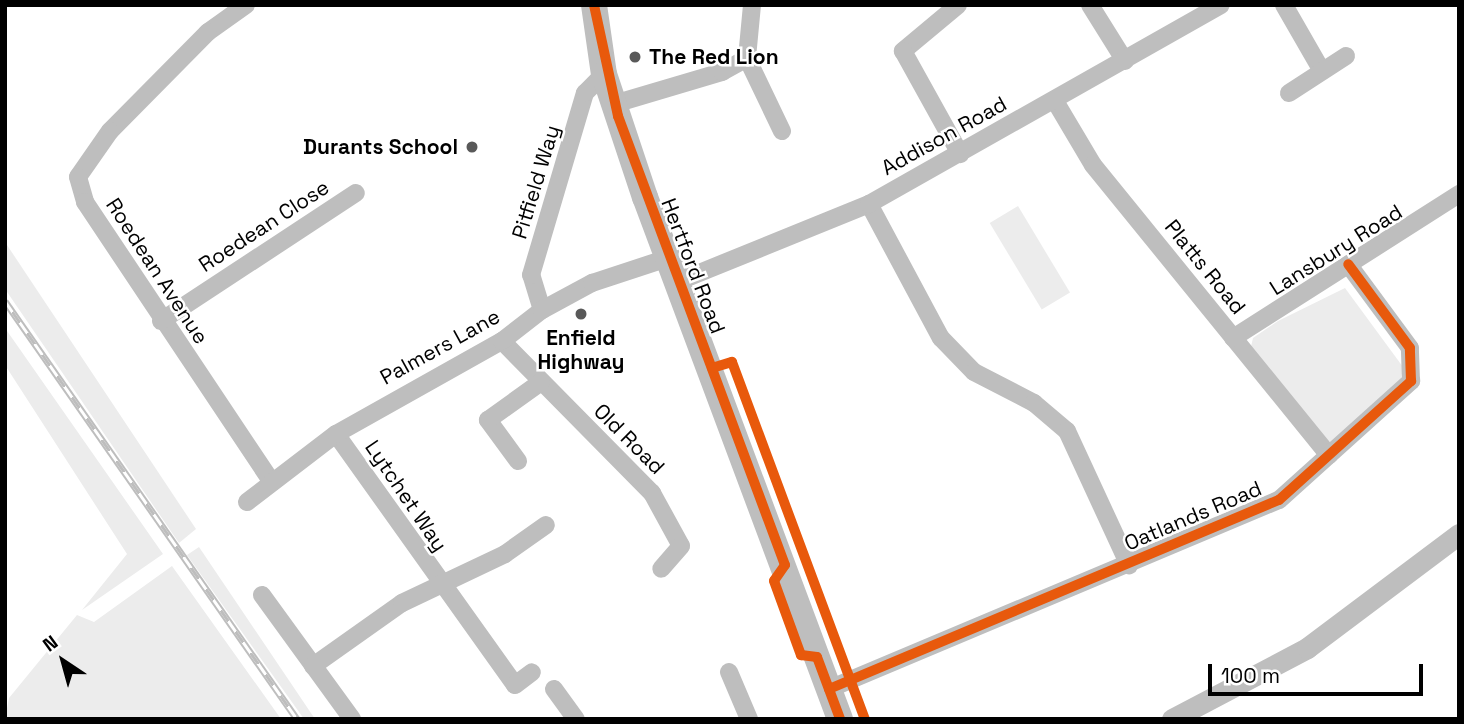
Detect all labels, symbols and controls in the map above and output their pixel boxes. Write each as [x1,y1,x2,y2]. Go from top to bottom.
place label: The Red Lion [649,44,779,70]
marker: The Red Lion [627,49,643,65]
street label: Addison Road [877,91,1011,181]
street label: Pitfield Way [507,122,565,242]
place label: Durants School [303,134,458,160]
marker: Durants School [464,139,480,155]
street label: Roedean Close [194,175,334,277]
street label: Roedean Avenue [100,193,214,349]
street label: Hertford Road [656,195,730,337]
street label: Lansbury Road [1265,199,1407,301]
street label: Platts Road [1159,215,1251,319]
street label: Palmers Lane [376,304,504,390]
marker: Enfield Highway [573,306,589,322]
place label: Enfield Highway [538,325,624,375]
street label: Old Road [588,398,670,480]
street label: Lytchet Way [360,436,452,556]
street label: Oatlands Road [1121,476,1265,556]
north arrow [28,626,98,696]
text: N [38,630,63,657]
scale bar [1212,650,1427,694]
text: 100 m [1221,662,1280,689]

